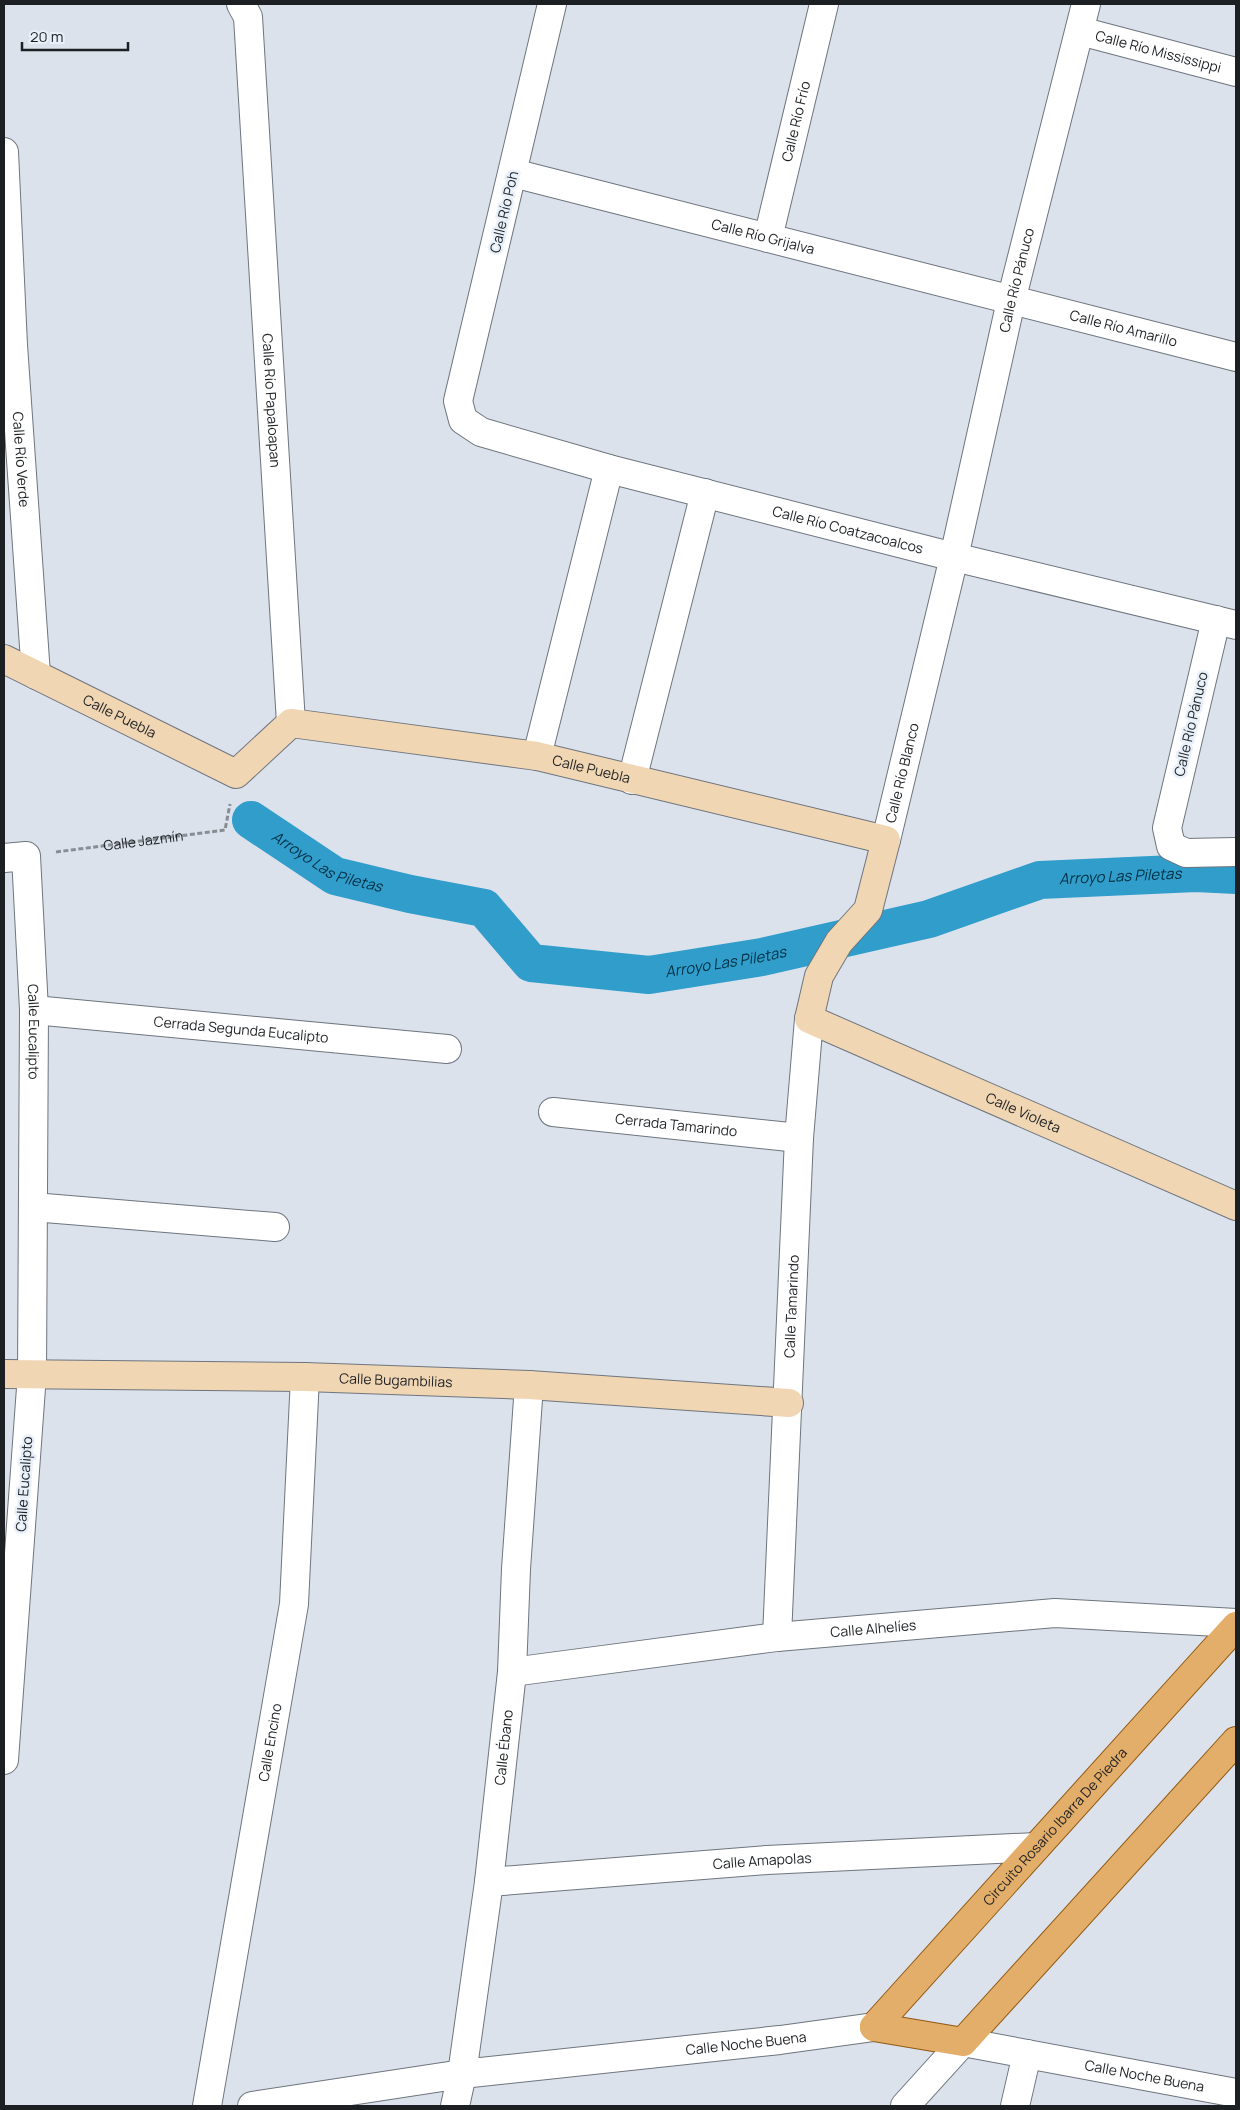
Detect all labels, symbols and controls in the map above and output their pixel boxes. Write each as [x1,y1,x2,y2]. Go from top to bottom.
scale bar [22,20,129,52]
street label: Calle Río Mississippi [1093,25,1224,77]
text: 20 m [30,26,63,47]
street label: Calle Río Frío [777,79,814,163]
street label: Calle Río Poh [485,169,522,255]
street label: Calle Río Grijalva [710,214,817,258]
street label: Calle Río Pánuco [994,226,1038,334]
street label: Calle Río Amarillo [1068,305,1179,351]
street label: Calle Río Papaloapan [258,333,285,468]
street label: Calle Río Verde [9,411,34,508]
street label: Calle Río Coatzacoalcos [770,501,925,558]
street label: Calle Río Pánuco [1169,670,1212,778]
street label: Calle Puebla [80,690,160,742]
street label: Calle Río Blanco [880,721,923,825]
street label: Calle Puebla [550,750,632,787]
street label: Calle Jazmín [102,826,184,855]
water label: Arroyo Las Piletas [268,826,386,897]
water label: Arroyo Las Piletas [1059,863,1183,889]
water label: Arroyo Las Piletas [664,941,789,982]
street label: Calle Eucalipto [24,983,44,1080]
street label: Cerrada Segunda Eucalipto [153,1011,329,1047]
street label: Calle Violeta [983,1088,1064,1137]
street label: Cerrada Tamarindo [614,1109,738,1140]
street label: Calle Tamarindo [779,1254,803,1358]
street label: Calle Bugambilias [339,1368,453,1391]
street label: Calle Eucalipto [11,1436,36,1532]
street label: Calle Alhelíes [830,1615,917,1641]
street label: Calle Encino [253,1702,286,1783]
street label: Calle Ébano [490,1709,517,1786]
street label: Circuito Rosario Ibarra De Piedra [978,1743,1131,1909]
street label: Calle Amapolas [712,1848,812,1873]
street label: Calle Noche Buena [685,2026,807,2059]
street label: Calle Noche Buena [1083,2055,1206,2096]

